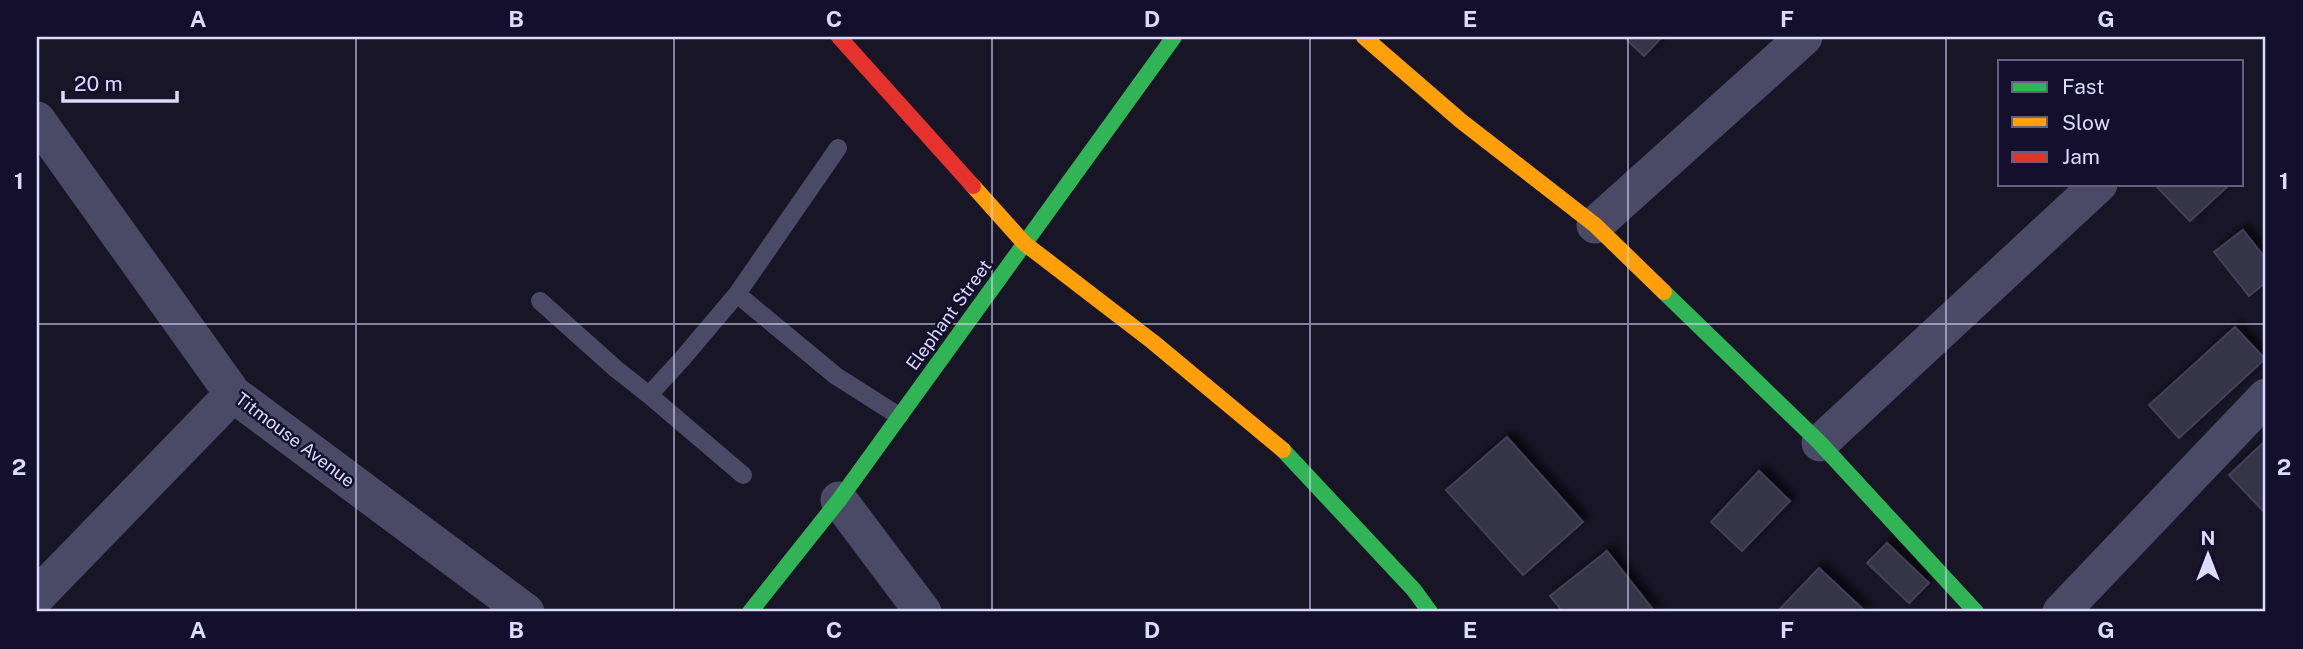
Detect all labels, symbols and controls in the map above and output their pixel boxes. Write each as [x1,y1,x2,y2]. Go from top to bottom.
text: A [190,5,207,32]
text: B [508,5,524,32]
text: C [826,5,842,32]
text: D [1144,5,1160,32]
text: E [1463,5,1477,32]
text: F [1780,5,1794,32]
text: G [2097,5,2115,32]
scale bar [63,60,177,104]
legend [1998,60,2244,186]
text: 20 m [74,71,123,96]
text: Fast [2062,74,2104,99]
text: Slow [2062,110,2110,135]
text: Jam [2062,144,2100,169]
text: 1 [14,167,24,194]
text: 1 [2279,167,2289,194]
street label: Elephant Street [902,255,996,374]
street label: Titmouse Avenue [232,388,359,491]
text: 2 [12,453,26,480]
text: 2 [2277,453,2291,480]
north arrow [2174,520,2244,590]
text: N [2201,527,2215,549]
text: A [190,616,207,643]
text: B [508,616,524,643]
text: C [826,616,842,643]
text: D [1144,616,1160,643]
text: E [1463,616,1477,643]
text: F [1780,616,1794,643]
text: G [2097,616,2115,643]

